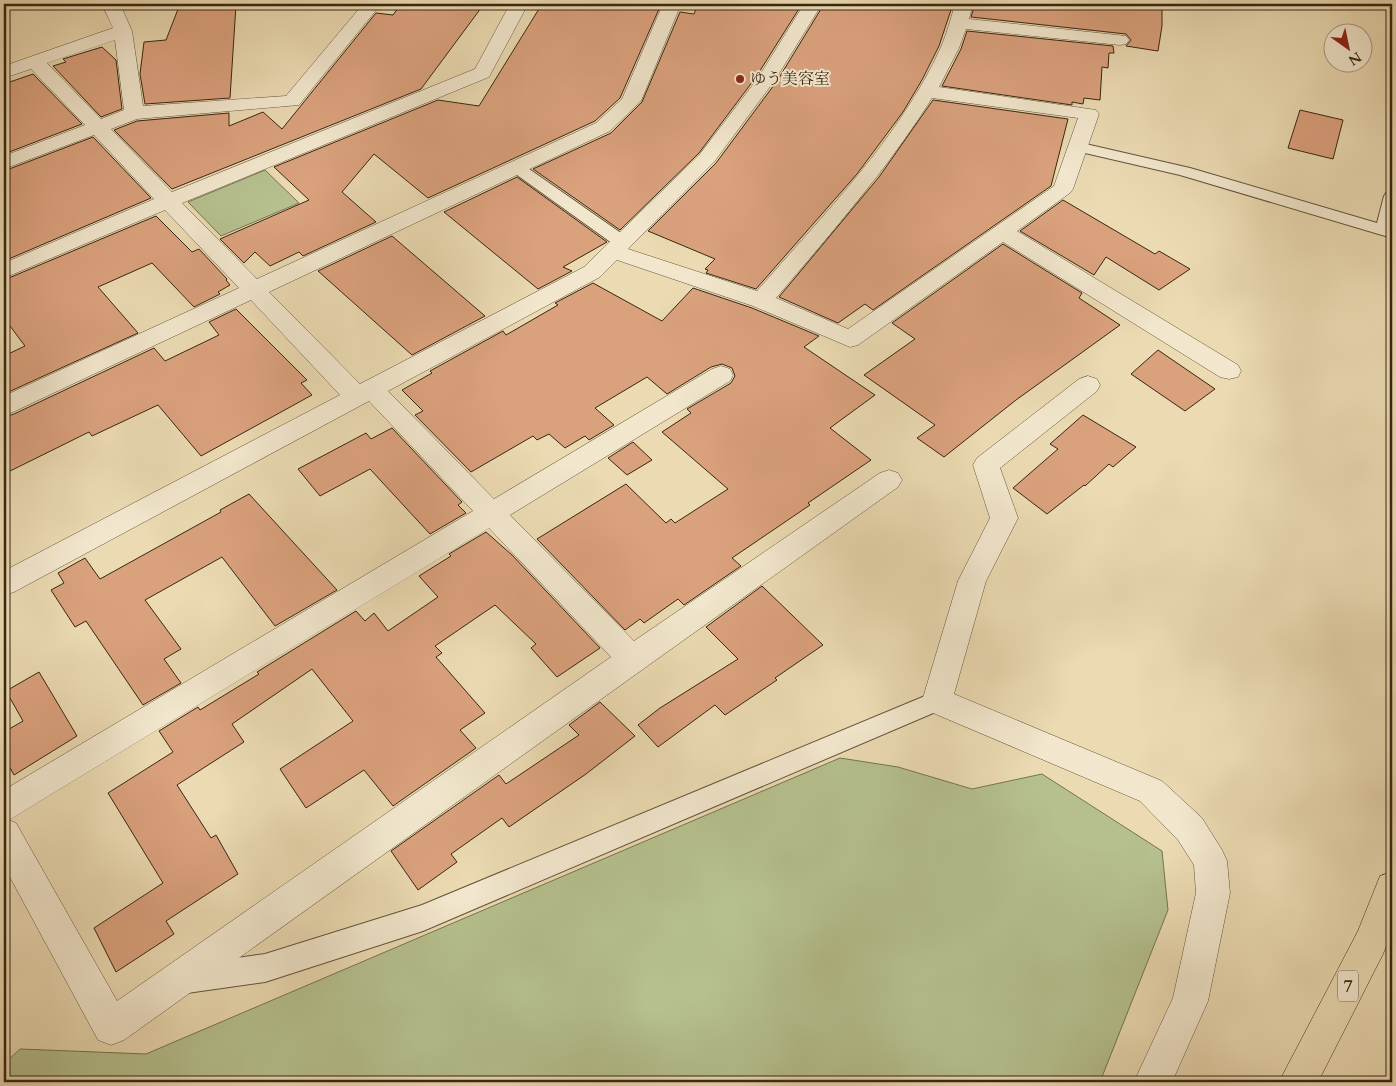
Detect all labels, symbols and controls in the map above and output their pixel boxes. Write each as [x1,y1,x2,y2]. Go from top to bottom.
north arrow [1324,22,1374,72]
text: N [1345,47,1365,70]
place label: ゆう美容室 [750,68,830,90]
marker: ゆう美容室 [734,73,746,85]
road number: 7 [1338,970,1358,1001]

